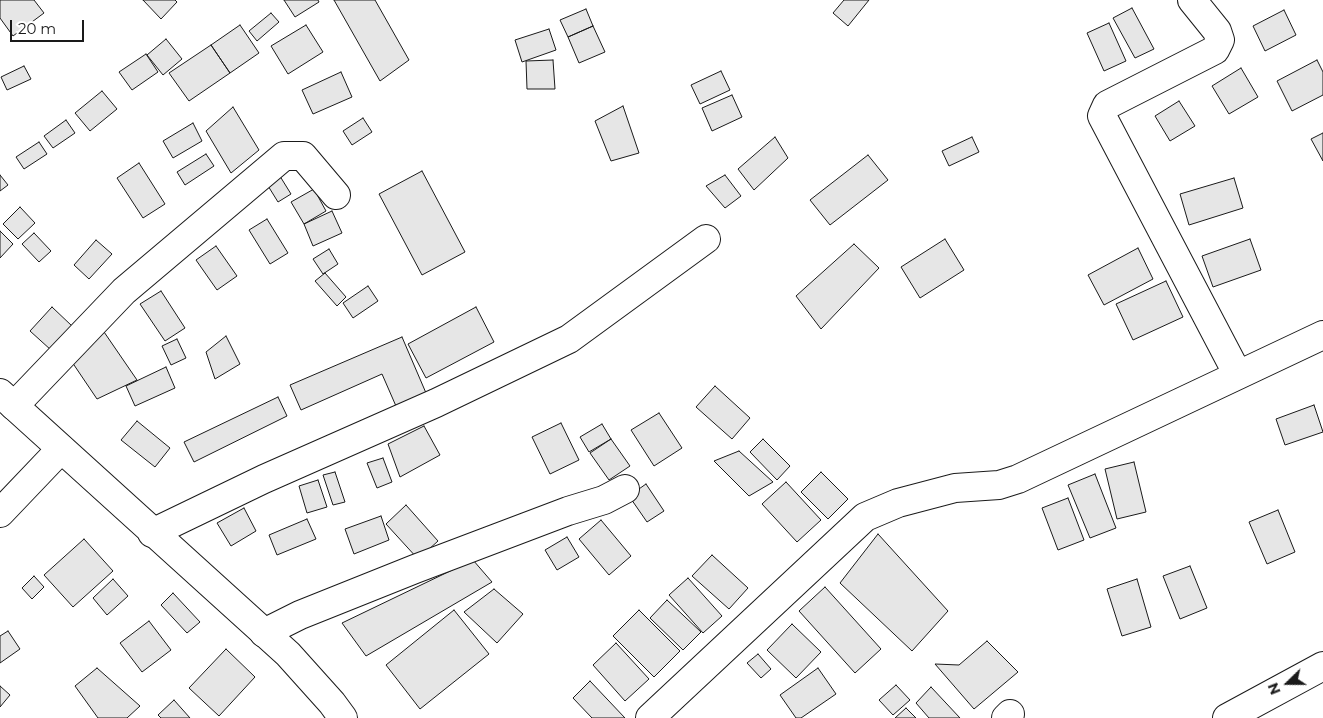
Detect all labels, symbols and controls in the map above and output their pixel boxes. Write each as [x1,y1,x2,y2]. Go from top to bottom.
scale bar [12,10,86,42]
text: 20 m [18,19,56,38]
north arrow [1263,658,1313,708]
text: N [1264,680,1285,697]

